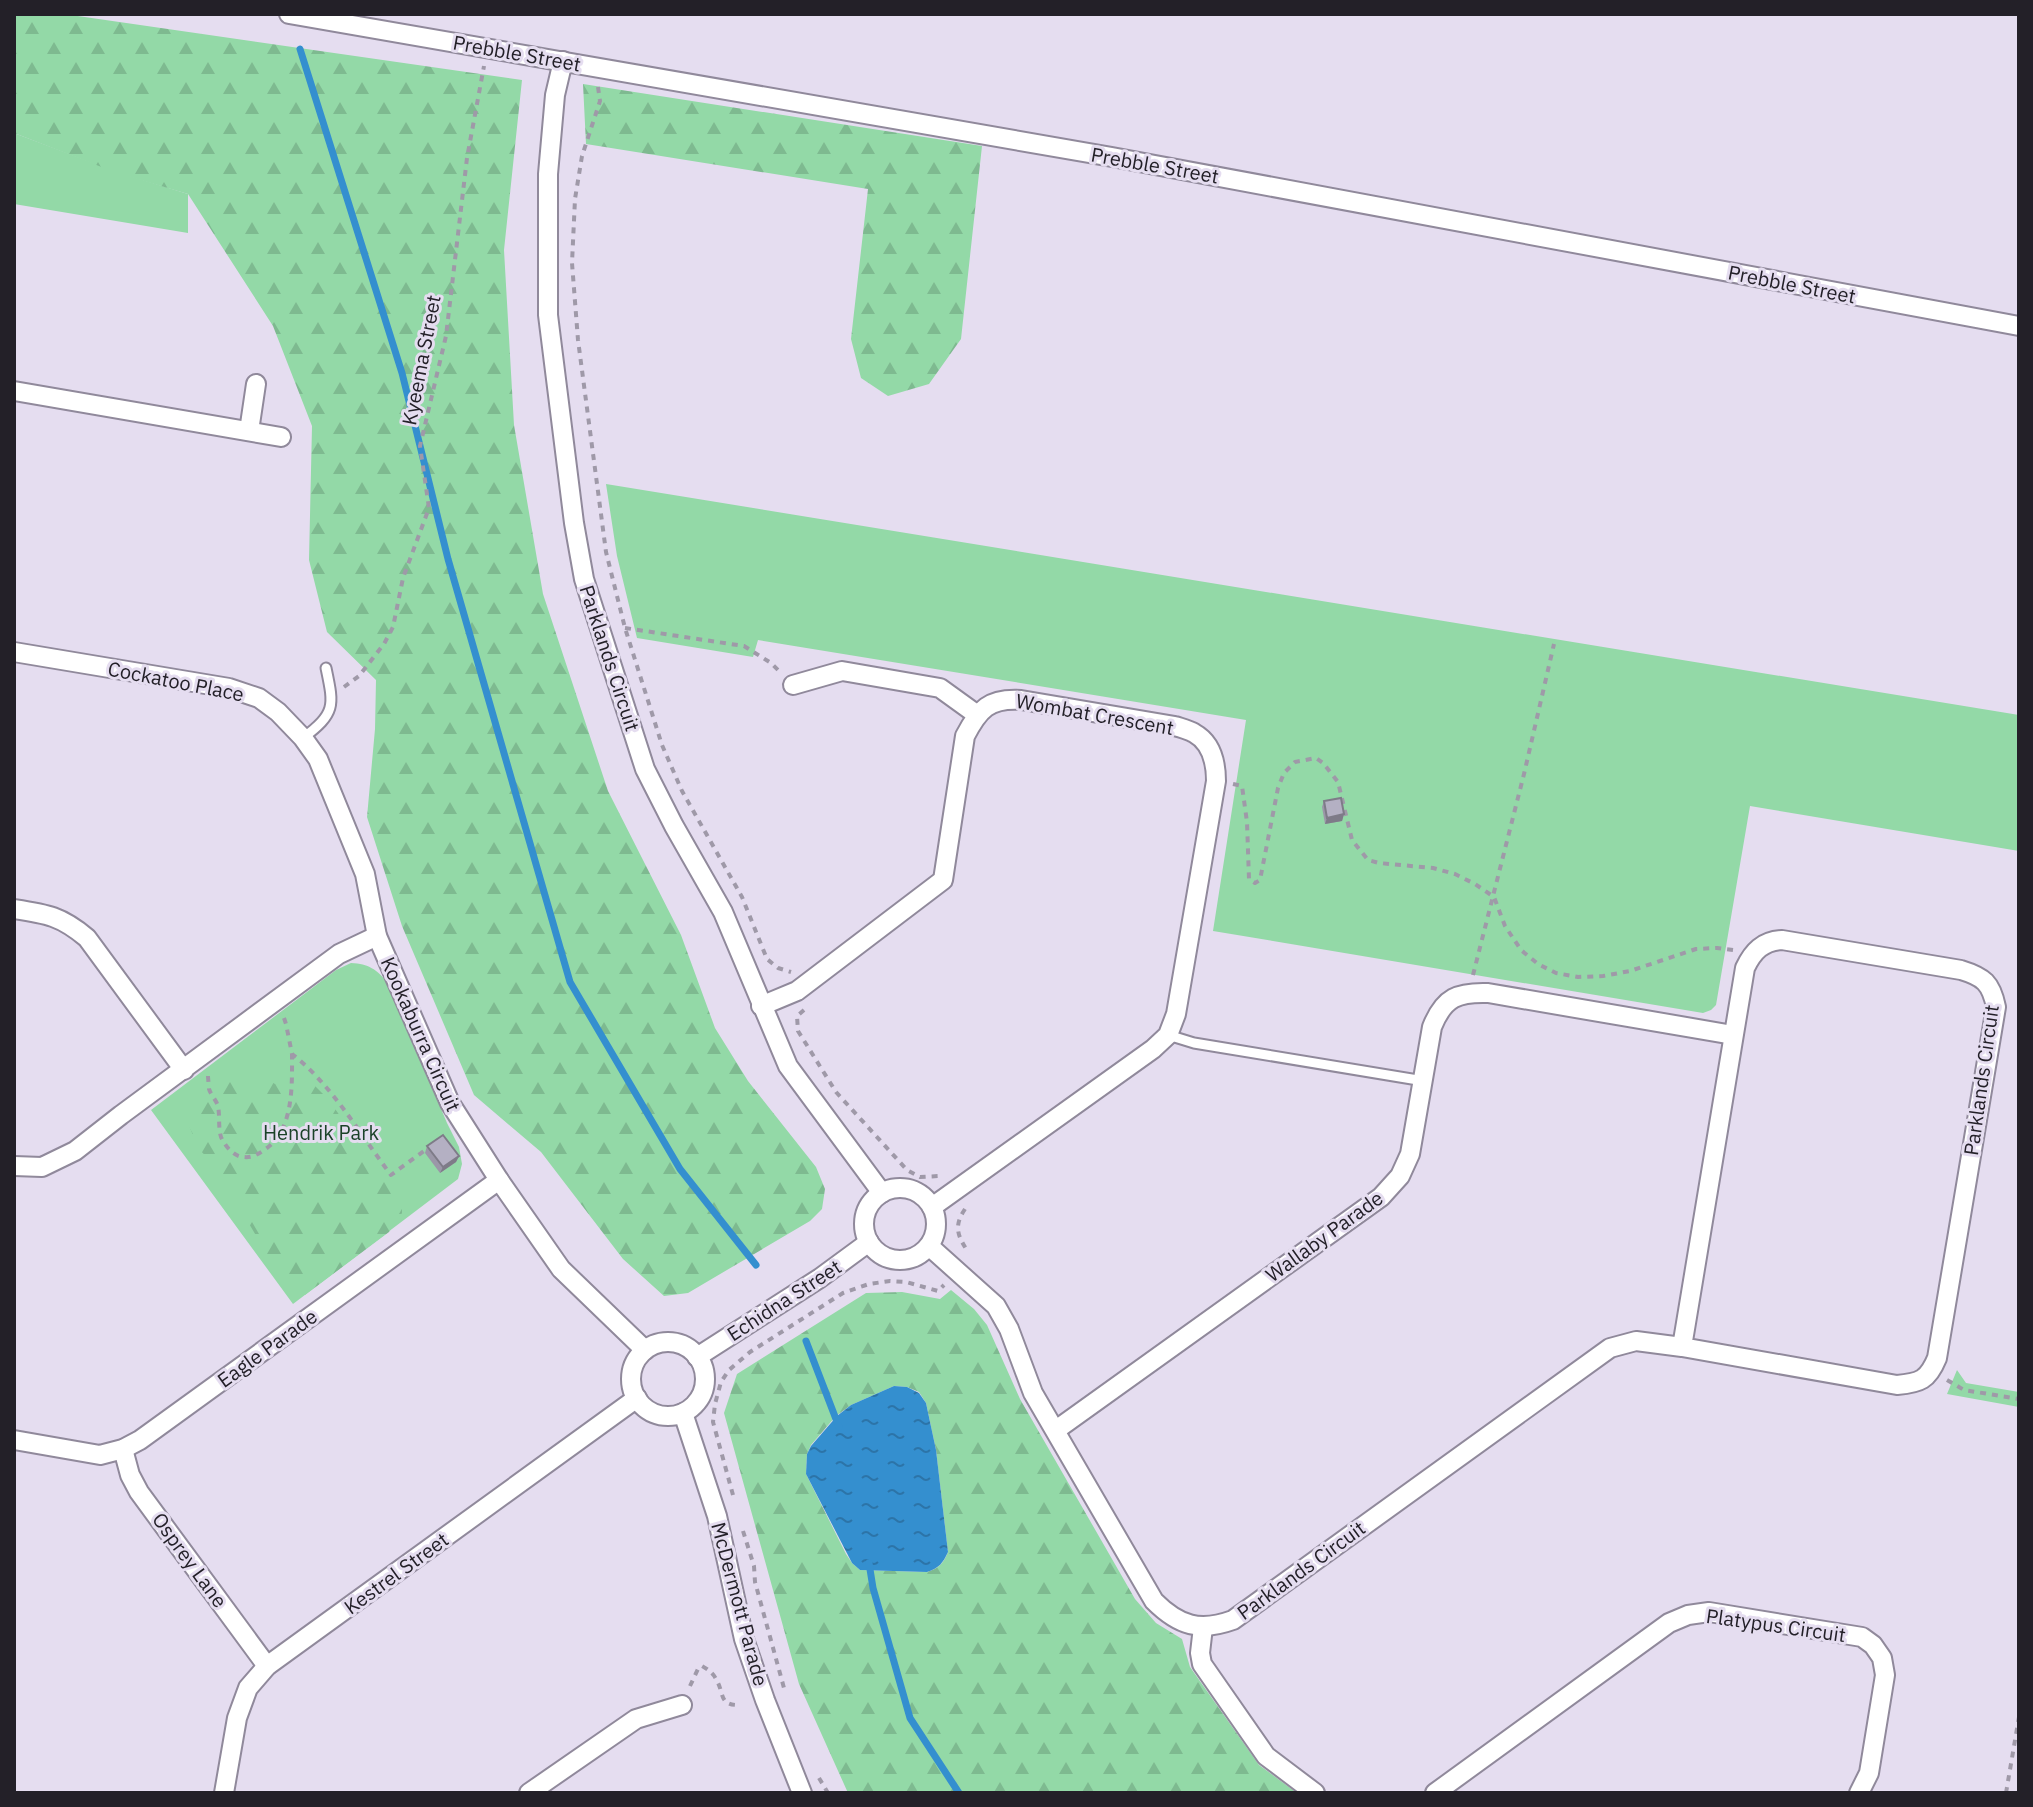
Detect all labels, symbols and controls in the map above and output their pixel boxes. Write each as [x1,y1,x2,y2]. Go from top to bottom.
street label: Prebble Street [451,28,583,78]
street label: Prebble Street [1089,140,1221,190]
street label: Prebble Street [1726,258,1858,310]
street label: Kyeema Street [395,293,447,427]
street label: Parklands Circuit [574,581,646,735]
street label: Cockatoo Place [106,655,246,707]
street label: Wombat Crescent [1014,687,1176,741]
street label: Kookaburra Circuit [375,952,467,1116]
street label: Parklands Circuit [1957,1003,2005,1157]
park label: Hendrik Park [263,1119,380,1146]
street label: Wallaby Parade [1260,1184,1388,1288]
street label: Echidna Street [722,1253,846,1347]
street label: Eagle Parade [212,1303,322,1393]
street label: Osprey Lane [146,1507,234,1613]
street label: Parklands Circuit [1232,1514,1370,1626]
street label: McDermott Parade [705,1519,775,1689]
street label: Kestrel Street [338,1526,454,1620]
street label: Platypus Circuit [1704,1602,1848,1648]

